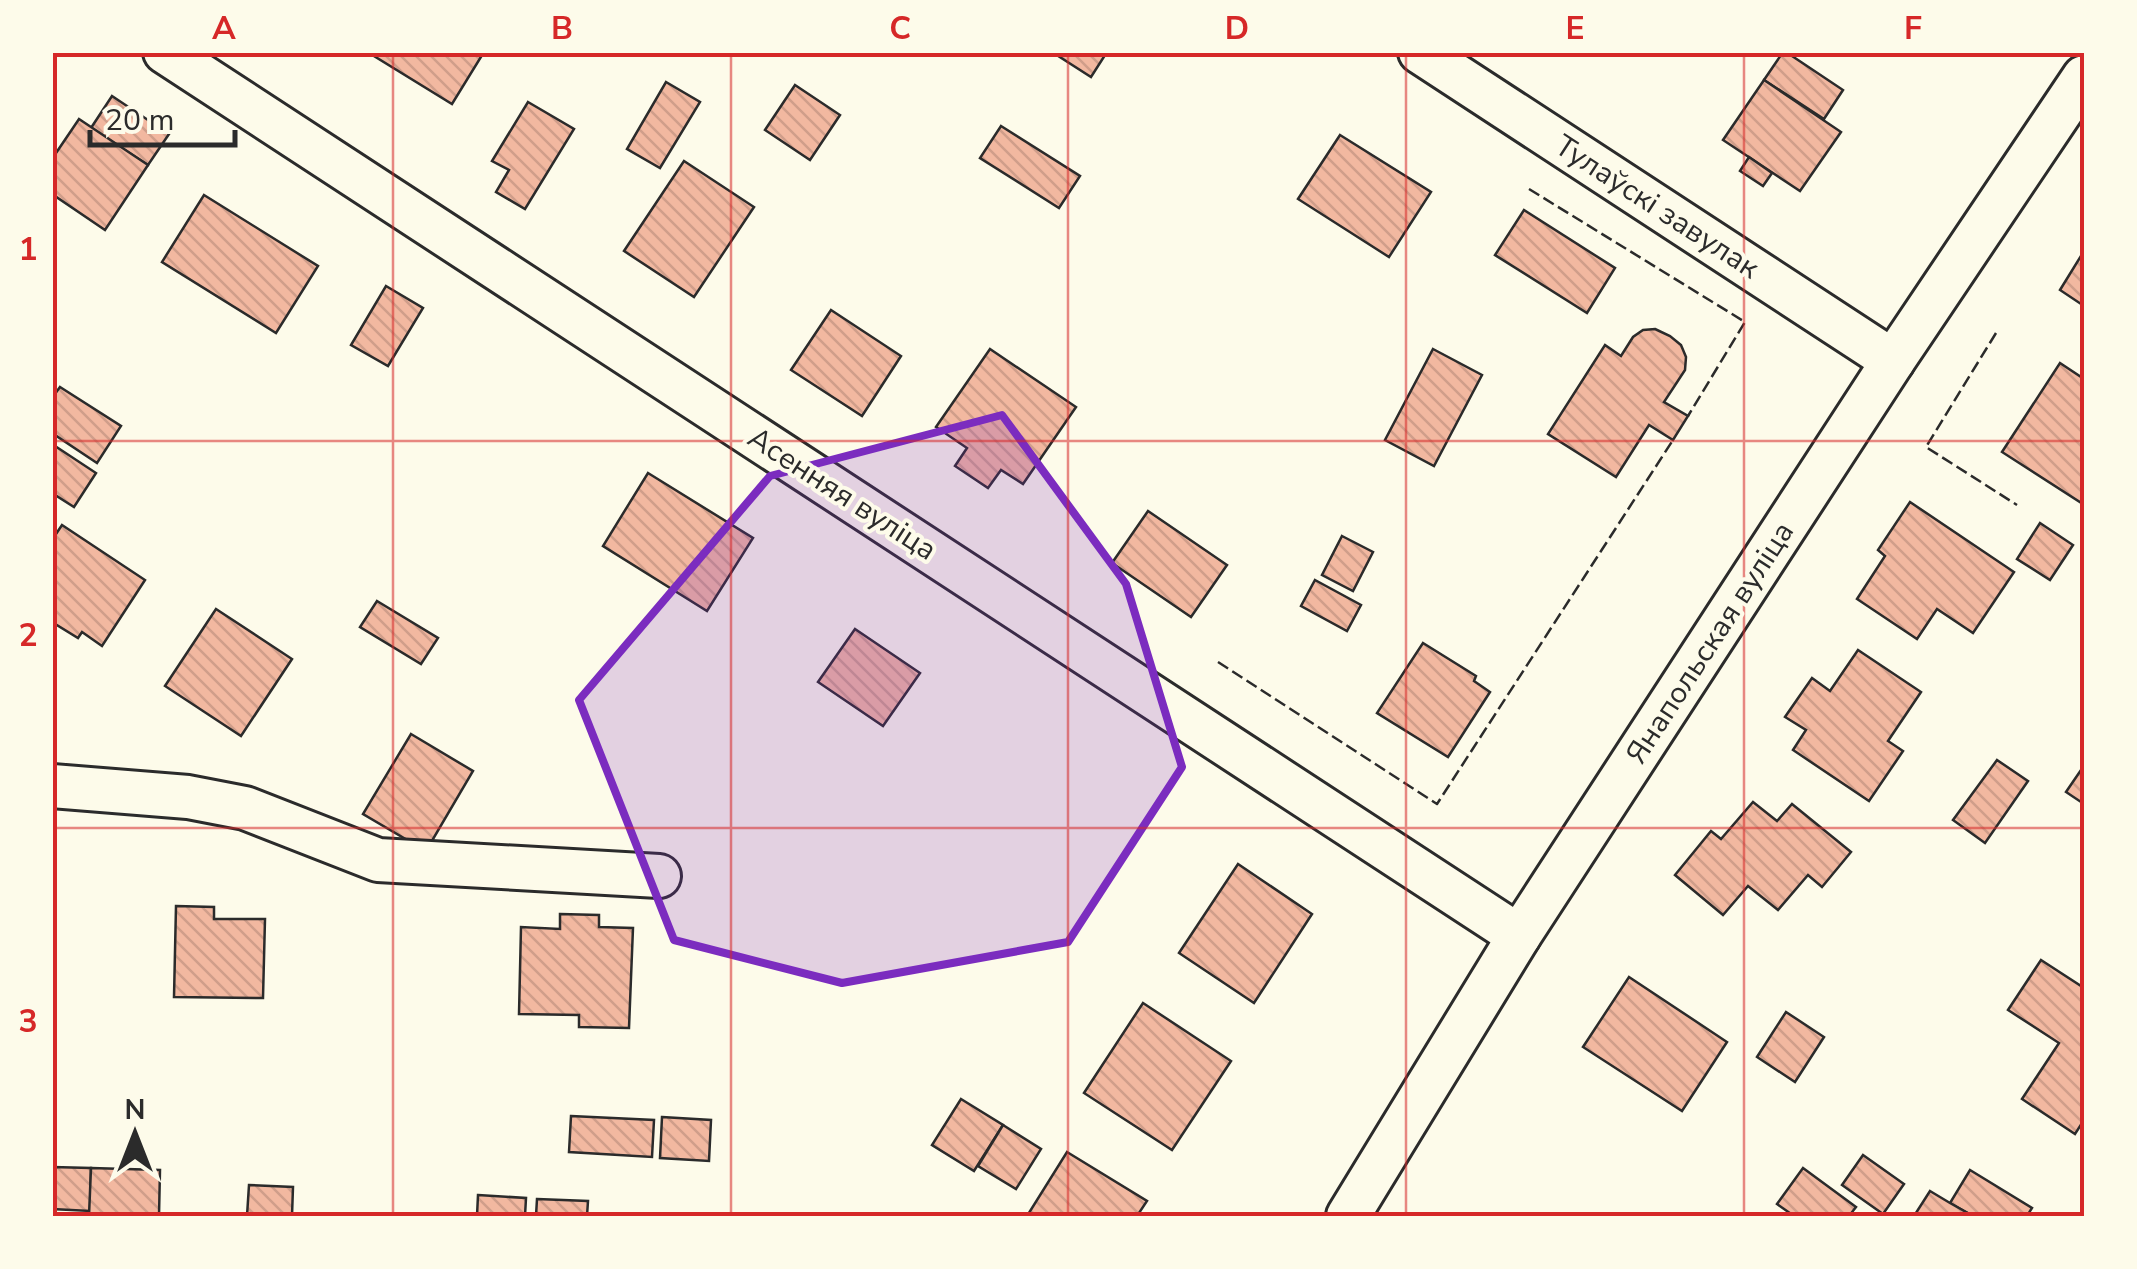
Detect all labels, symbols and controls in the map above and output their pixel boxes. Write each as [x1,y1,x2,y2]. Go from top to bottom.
text: A [212,7,236,50]
text: B [551,7,573,50]
text: C [889,7,911,50]
text: D [1225,7,1249,50]
text: E [1565,7,1585,50]
text: F [1904,7,1922,50]
scale bar [90,85,235,147]
text: 20 m [105,100,174,141]
street label: Тулаўскі завулак [1547,126,1767,289]
text: 1 [18,228,38,271]
street label: Асенняя вуліца [740,418,944,570]
street label: Янапольская вуліца [1616,514,1804,772]
text: 2 [18,614,38,657]
text: 3 [18,1000,38,1043]
north arrow [85,1084,185,1184]
text: N [125,1091,145,1129]

